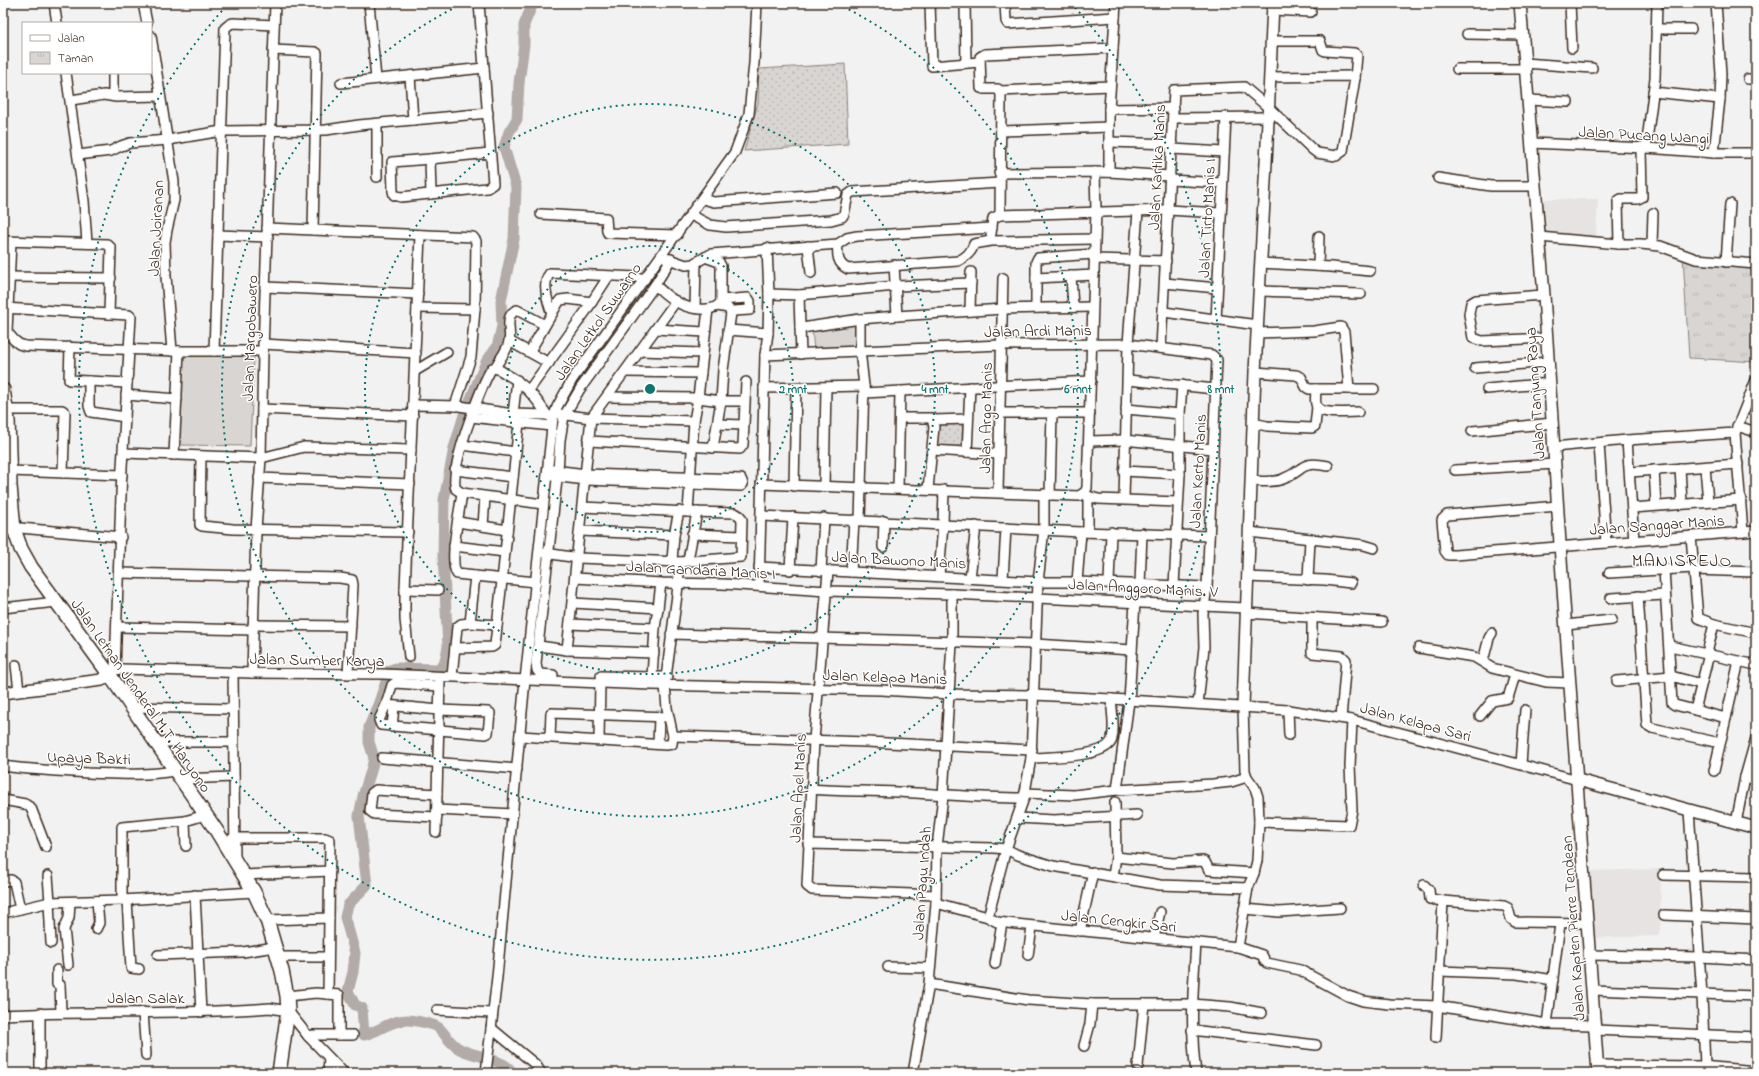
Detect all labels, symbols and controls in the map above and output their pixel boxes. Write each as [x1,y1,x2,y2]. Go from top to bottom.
legend [22,22,152,74]
text: Jalan [58,30,85,48]
text: Taman [58,50,93,68]
street label: Jalan Kartika Manis [1143,103,1173,231]
street label: Jalan Pucang Wangi [1578,121,1710,151]
street label: Jalan Tirto Manis I [1193,158,1223,278]
street label: Jalan Joiranan [142,179,172,277]
street label: Jalan Letkol Suwarno [549,258,648,386]
street label: Jalan Margobawero [237,275,265,401]
street label: Jalan Ardi Manis [984,319,1092,345]
street label: Jalan Tanjung Raya [1519,326,1553,459]
street label: Jalan Argo Manis [974,362,1000,474]
text: 2 mnt [778,381,808,399]
text: 4 mnt [920,381,950,399]
text: 6 mnt [1063,381,1093,399]
text: 8 mnt [1207,381,1235,399]
centre of rings [643,382,657,396]
street label: Jalan Kerto Manis [1184,413,1214,529]
street label: Jalan Sanggar Manis [1589,509,1726,543]
street label: Jalan Bawono Manis [831,545,967,577]
district label: MANISREJO [1632,549,1732,575]
street label: Jalan Gandaria Manis I [626,555,776,587]
street label: Jalan Anggoro Manis. V [1068,573,1219,605]
street label: Jalan Letnan Jenderal M.T. Haryono [64,594,217,798]
street label: Jalan Sumber Karya [249,648,385,674]
street label: Jalan Kelapa Manis [822,664,948,692]
street label: Jalan Kelapa Sari [1357,697,1474,749]
street label: Jalan Apel Manis [784,733,814,843]
street label: Upaya Bakti [47,746,131,772]
street label: Jalan Pagu Indah [907,826,939,941]
street label: Jalan Kapten Pierre Tendean [1556,834,1592,1021]
street label: Jalan Cengkir Sari [1060,904,1178,940]
street label: Jalan Salak [108,987,185,1011]

